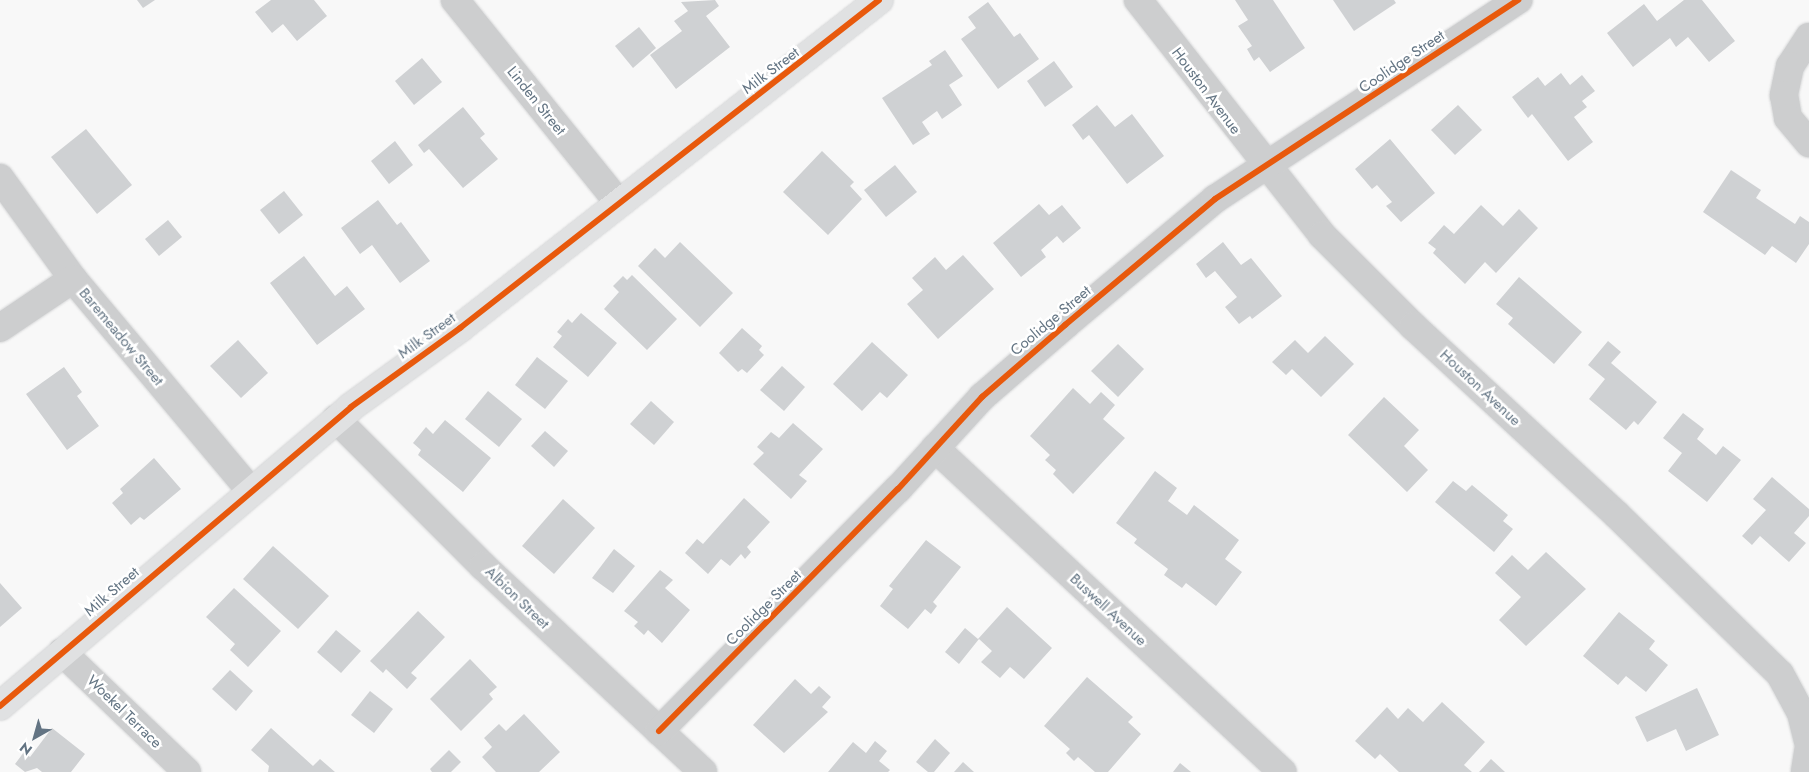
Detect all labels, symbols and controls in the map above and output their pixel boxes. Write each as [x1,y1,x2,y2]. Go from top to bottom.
street label: Coolidge Street [1356,27,1448,97]
street label: Milk Street [739,44,803,98]
street label: Houston Avenue [1168,44,1244,138]
street label: Linden Street [503,63,569,139]
street label: Coolidge Street [1007,282,1095,360]
street label: Baremeadow Street [75,285,167,389]
street label: Milk Street [395,309,459,363]
street label: Houston Avenue [1436,346,1524,430]
street label: Milk Street [81,563,143,621]
street label: Albion Street [481,563,553,633]
street label: Coolidge Street [723,567,805,649]
street label: Buswell Avenue [1066,570,1150,650]
street label: Woekel Terrace [83,672,165,752]
north arrow [10,712,60,762]
text: N [15,738,36,760]

